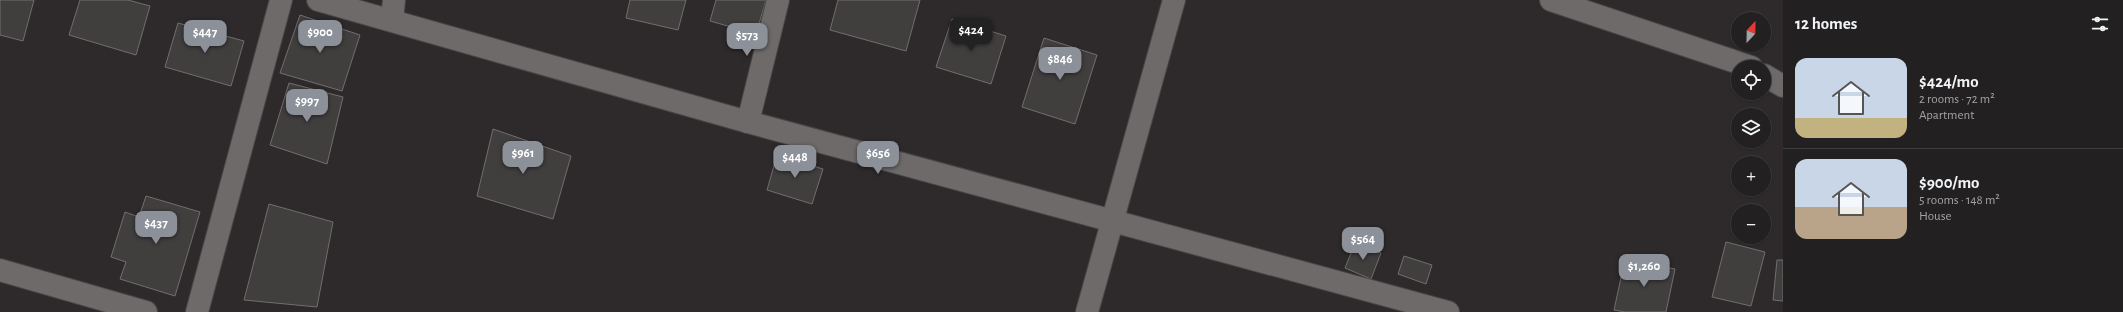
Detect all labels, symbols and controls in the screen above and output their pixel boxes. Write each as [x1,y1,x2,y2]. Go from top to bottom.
north arrow [1731,12,1771,52]
map controls [1731,12,1771,244]
icon: filters [2089,13,2111,35]
text: 12 homes [1795,15,1857,32]
pin: $424 [947,18,995,52]
pin: $447 [181,20,229,54]
pin: $900 [296,20,344,54]
pin: $573 [723,23,771,57]
text: $424 [958,24,984,37]
text: $447 [193,26,217,39]
text: $900 [307,26,333,39]
text: $573 [736,29,758,42]
pin: $846 [1036,47,1084,81]
text: $846 [1047,53,1073,66]
button: locate [1731,60,1771,100]
text: $424/mo [1919,73,1979,90]
icon: home [1827,74,1875,122]
pin: $997 [283,89,331,123]
text: 2 rooms · 72 m² [1919,93,1995,106]
text: $997 [295,95,319,108]
button: layers [1731,108,1771,148]
text: Apartment [1919,109,1974,122]
pin: $961 [499,141,547,175]
pin: $656 [854,141,902,175]
pin: $448 [771,145,819,179]
text: $961 [511,147,535,160]
text: $656 [866,147,890,160]
text: $448 [782,151,808,164]
button: + [1731,156,1771,196]
text: $900/mo [1919,174,1980,191]
icon: home [1827,175,1875,223]
text: 5 rooms · 148 m² [1919,194,2000,207]
button: − [1731,204,1771,244]
text: House [1919,210,1951,223]
pin: $437 [132,211,180,245]
text: $437 [144,217,168,230]
pin: $564 [1339,227,1387,261]
text: $564 [1351,233,1375,246]
pin: $1,260 [1611,254,1677,288]
text: $1,260 [1628,260,1660,273]

